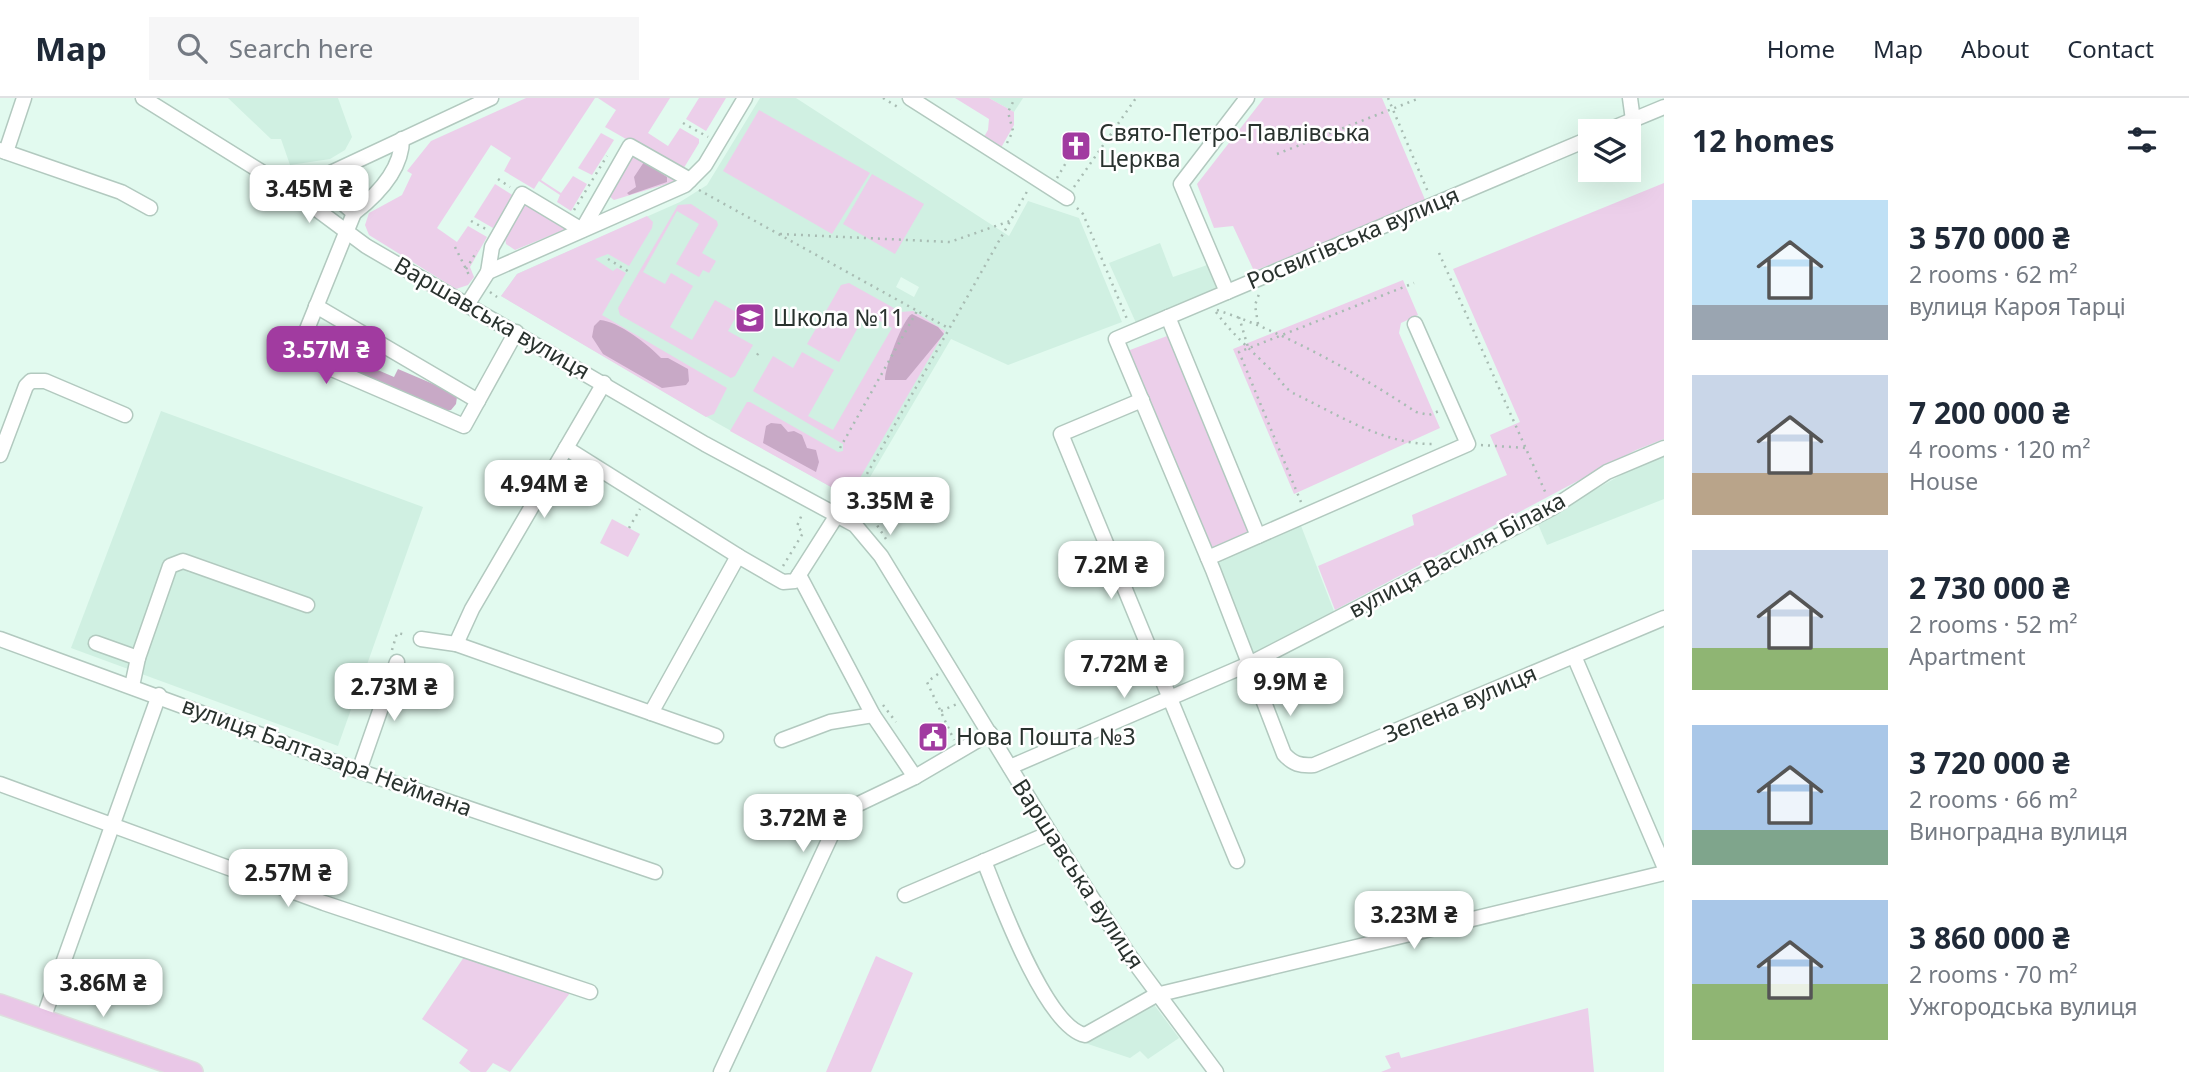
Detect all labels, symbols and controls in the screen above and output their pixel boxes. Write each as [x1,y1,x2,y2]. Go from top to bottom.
search box [149,17,639,80]
text: Map [35,26,107,71]
icon: search [173,29,211,67]
text: Search here [229,30,373,66]
text: Home [1767,32,1835,65]
text: Map [1873,32,1923,65]
text: About [1961,32,2029,65]
text: Contact [2067,32,2154,65]
place label: Свято-Петро-Павлівська Церква [1099,116,1370,174]
map controls [1578,119,1641,182]
button: layers [1578,119,1641,182]
text: 12 homes [1692,120,1835,161]
icon: filters [2123,121,2161,159]
church icon: Свято-Петро-Павлівська Церква [1059,129,1093,163]
pin: 3.45M ₴ [244,166,374,225]
text: 3.45M ₴ [266,172,352,204]
street label: Росвигівська вулиця [1242,178,1464,296]
text: 3 570 000 ₴ [1909,217,2070,258]
icon: home [1748,228,1832,312]
street label: Варшавська вулиця [389,248,596,386]
text: 2 rooms · 62 m² [1909,258,2078,290]
text: вулиця Кароя Тарці [1909,290,2126,322]
school or university icon: Школа №11 [733,301,767,335]
place label: Школа №11 [773,301,904,333]
pin: 3.57M ₴ [261,327,391,386]
text: 3.57M ₴ [283,333,369,365]
text: 7 200 000 ₴ [1909,392,2070,433]
icon: home [1748,403,1832,487]
text: 4 rooms · 120 m² [1909,433,2091,465]
pin: 4.94M ₴ [479,460,609,520]
text: House [1909,465,1978,497]
text: 4.94M ₴ [501,467,587,499]
pin: 3.35M ₴ [825,478,955,537]
street label: вулиця Василя Білака [1342,483,1571,625]
text: 3.35M ₴ [847,484,933,516]
pin: 7.2M ₴ [1054,542,1168,601]
text: 7.2M ₴ [1074,548,1148,580]
text: 2 730 000 ₴ [1909,567,2070,608]
icon: home [1748,578,1832,662]
text: 2 rooms · 52 m² [1909,608,2078,640]
pin: 7.72M ₴ [1059,640,1189,700]
text: Apartment [1909,640,2026,672]
text: 7.72M ₴ [1081,647,1167,679]
street label: Зелена вулиця [1378,656,1541,750]
pin: 9.9M ₴ [1233,658,1347,718]
pin: 2.73M ₴ [329,664,459,723]
text: 9.9M ₴ [1253,665,1327,697]
text: 2.73M ₴ [351,670,437,702]
street label: вулиця Балтазара Неймана [178,689,477,824]
public building icon: Нова Пошта №3 [916,720,950,754]
place label: Нова Пошта №3 [956,720,1136,752]
text: 3 720 000 ₴ [1909,742,2070,783]
icon: home [1748,753,1832,837]
street label: Варшавська вулиця [1005,772,1152,975]
text: 2 rooms · 66 m² [1909,783,2078,815]
pin: 3.72M ₴ [738,794,868,854]
text: 3.72M ₴ [760,801,846,833]
text: Виноградна вулиця [1909,815,2128,847]
pin: 2.57M ₴ [223,850,353,909]
text: 2.57M ₴ [245,856,331,888]
pin: 3.23M ₴ [1349,892,1479,951]
text: 3.23M ₴ [1371,898,1457,930]
text: 3 860 000 ₴ [1909,917,2070,958]
icon: home [1748,928,1832,1012]
text: 2 rooms · 70 m² [1909,958,2078,990]
pin: 3.86M ₴ [38,960,168,1019]
text: 3.86M ₴ [60,966,146,998]
text: Ужгородська вулиця [1909,990,2138,1022]

